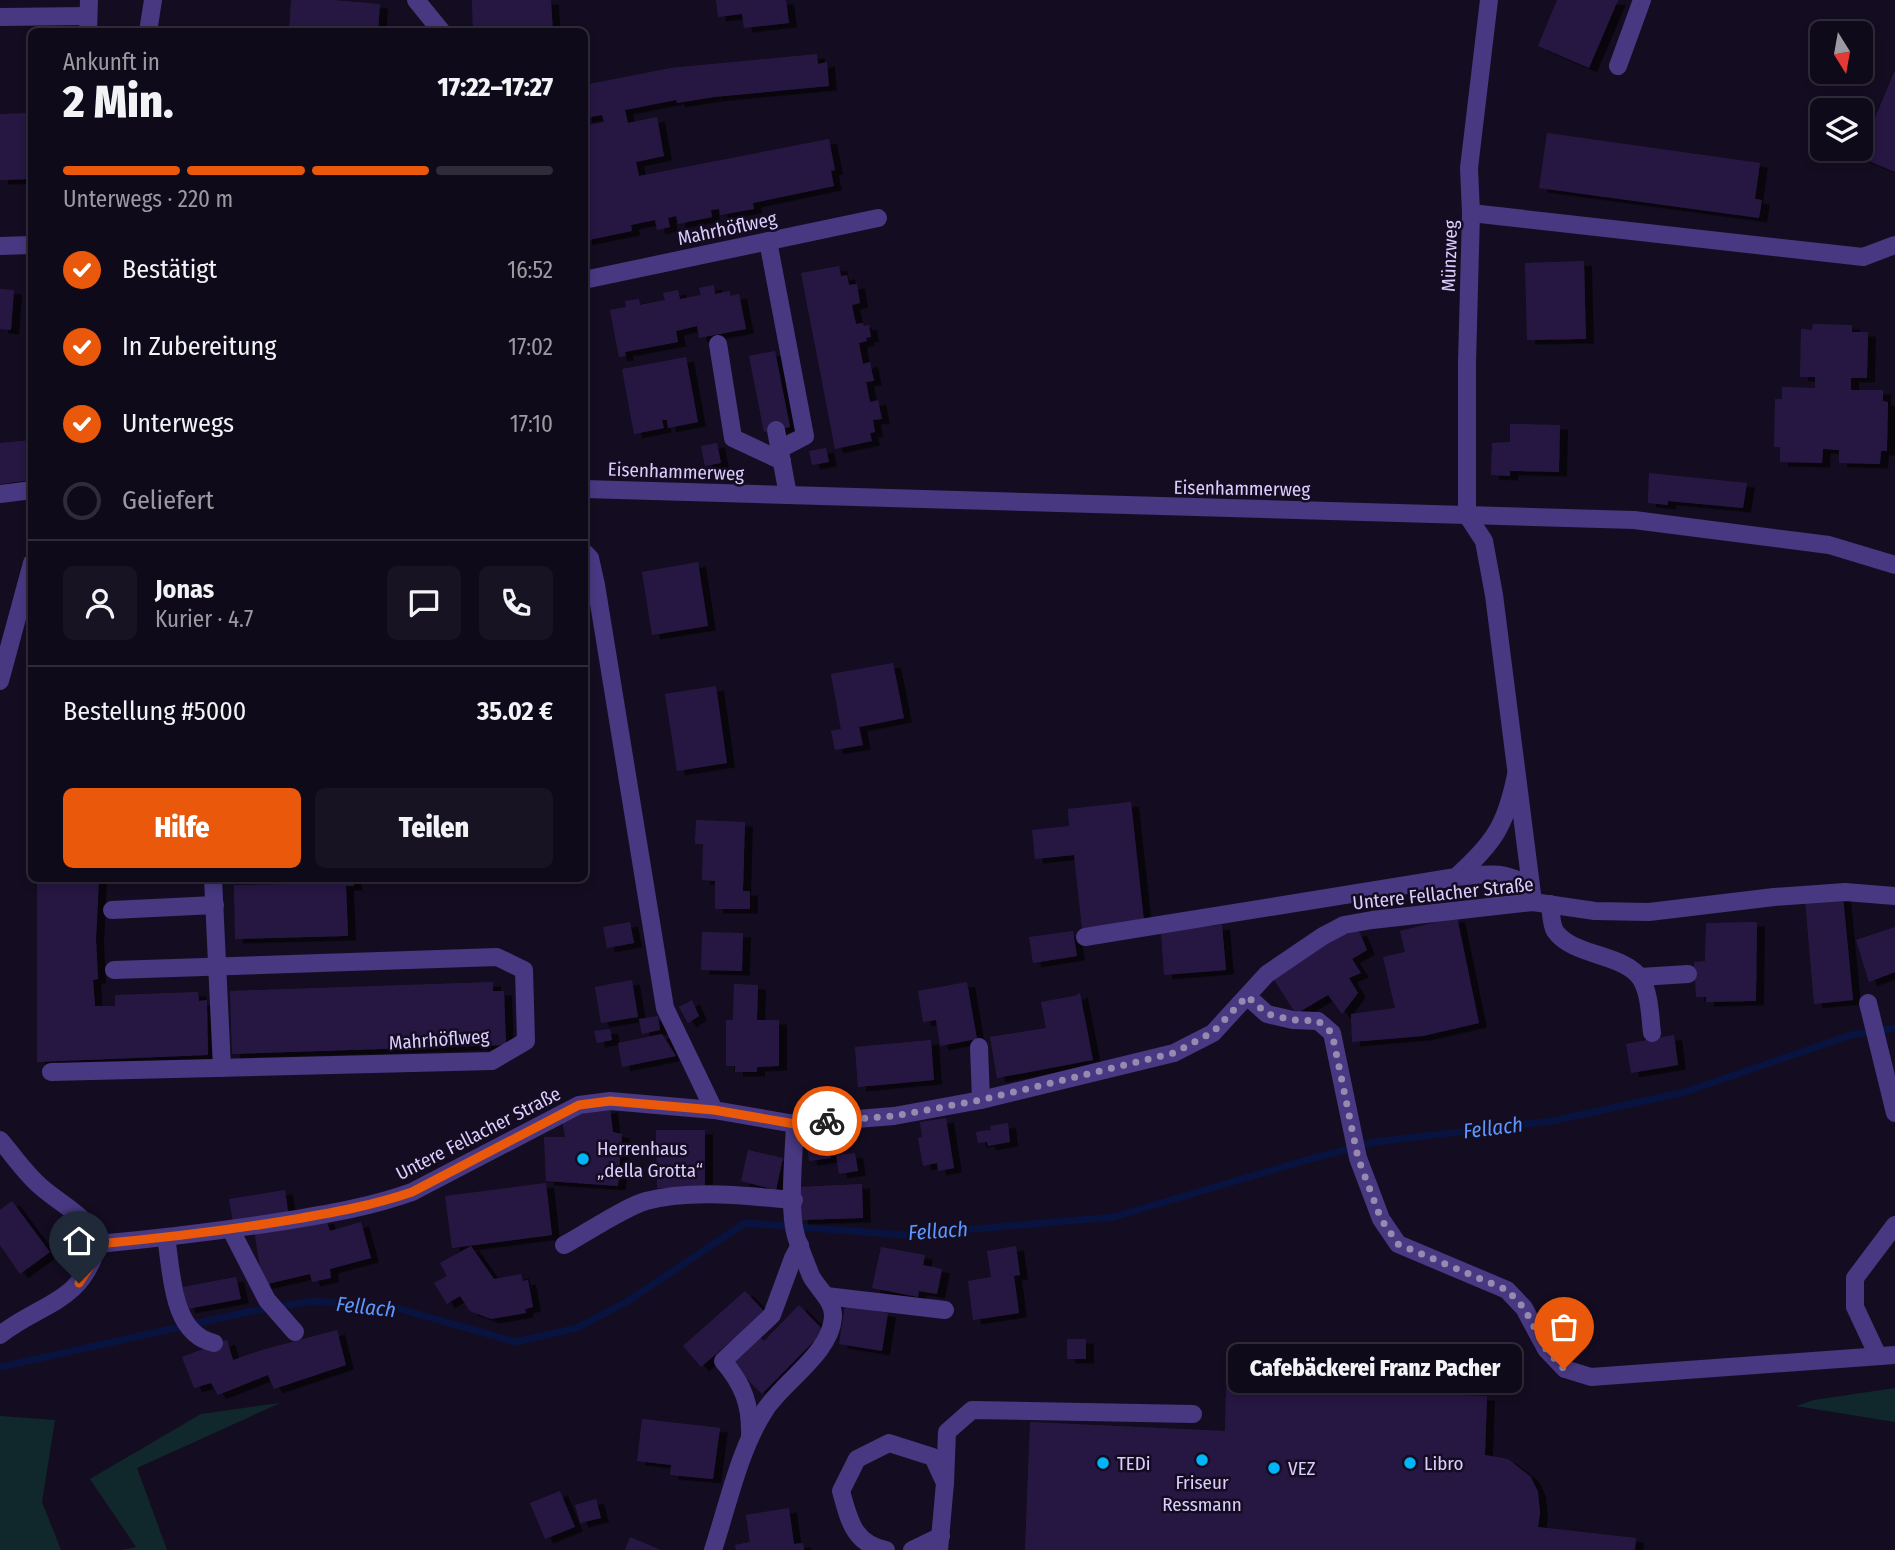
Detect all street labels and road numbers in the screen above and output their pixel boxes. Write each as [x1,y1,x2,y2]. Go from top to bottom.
street label: Mahrhöflweg [676,207,779,250]
street label: Münzweg [1437,220,1462,292]
street label: Eisenhammerweg [607,458,745,485]
street label: Eisenhammerweg [1174,476,1311,501]
street label: Untere Fellacher Straße [1351,873,1535,914]
street label: Mahrhöflweg [388,1025,490,1054]
street label: Untere Fellacher Straße [392,1082,564,1185]

